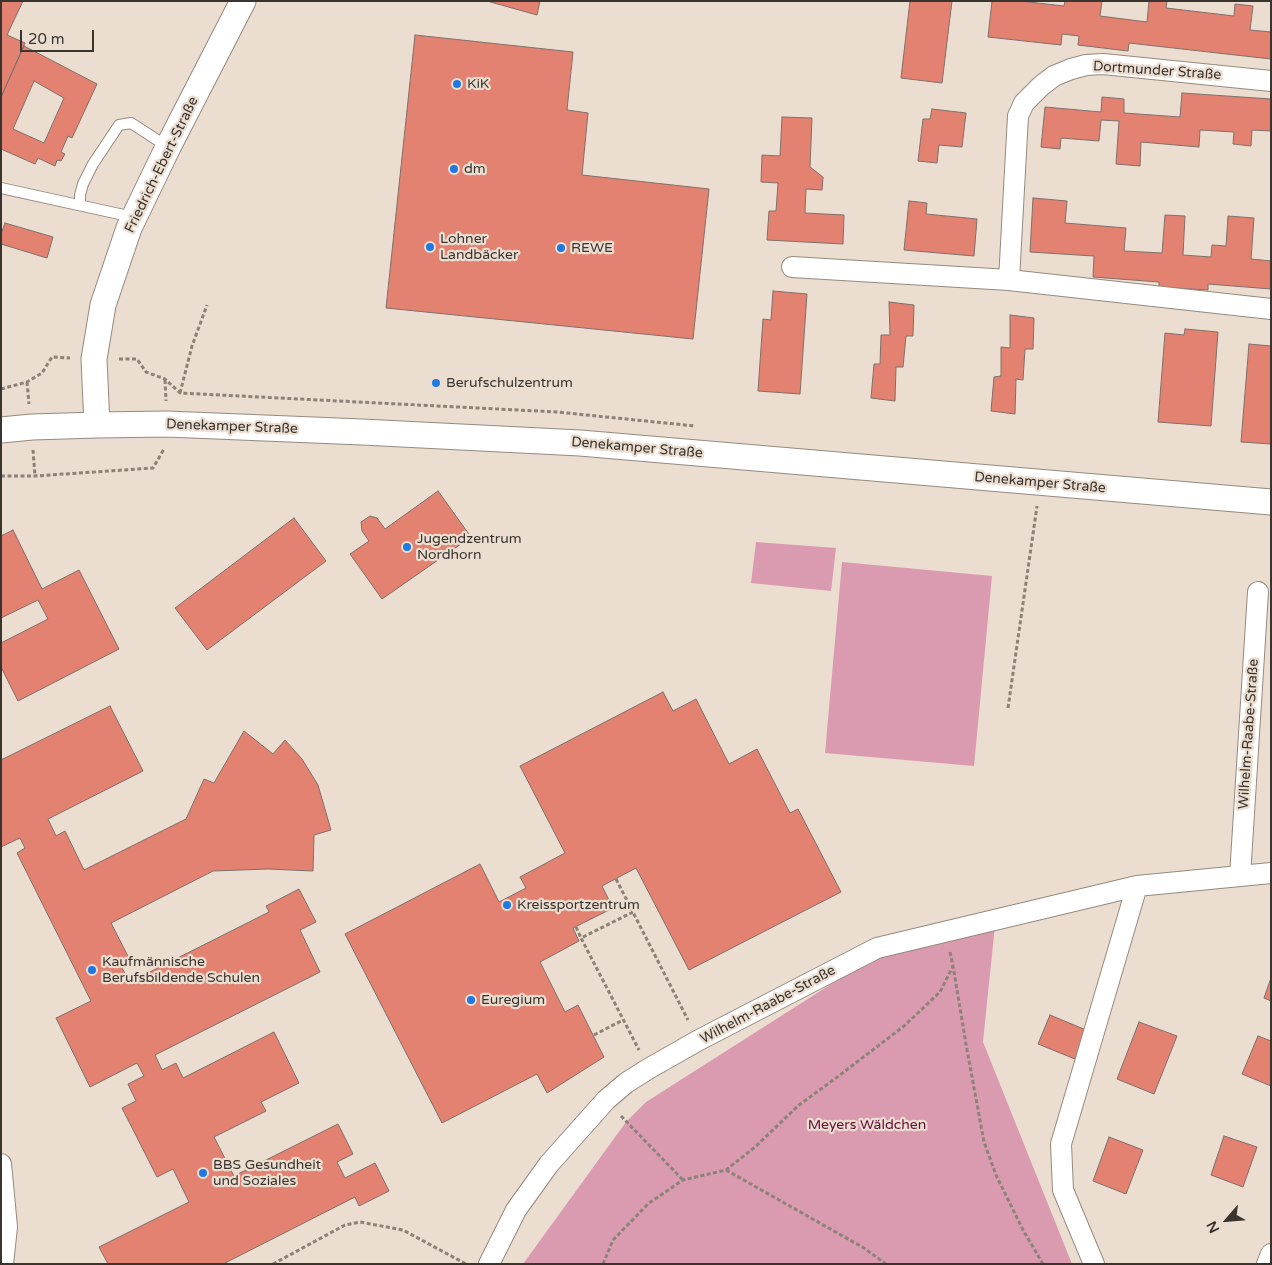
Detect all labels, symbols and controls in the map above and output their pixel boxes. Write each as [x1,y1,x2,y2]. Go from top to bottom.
scale bar [22,20,96,52]
text: 20 m [28,30,65,48]
street label: Dortmunder Straße [1092,58,1222,84]
place label: KiK [467,76,489,92]
marker: KiK [451,78,463,90]
street label: Friedrich-Ebert-Straße [122,94,202,236]
place label: dm [464,161,486,177]
marker: dm [448,163,460,175]
place label: Lohner Landbäcker [440,231,518,264]
place label: REWE [571,240,613,256]
marker: Lohner Landbäcker [424,241,436,253]
marker: REWE [555,242,567,254]
place label: Berufschulzentrum [446,375,573,391]
marker: Berufschulzentrum [430,377,442,389]
street label: Denekamper Straße [166,416,298,438]
street label: Denekamper Straße [571,434,703,462]
street label: Denekamper Straße [974,469,1106,497]
place label: Jugendzentrum Nordhorn [417,531,522,564]
marker: Jugendzentrum Nordhorn [401,541,413,553]
street label: Wilhelm-Raabe-Straße [1235,658,1263,810]
place label: Kreissportzentrum [517,897,640,913]
marker: Kreissportzentrum [501,899,513,911]
place label: Kaufmännische Berufsbildende Schulen [102,954,260,986]
street label: Wilhelm-Raabe-Straße [698,962,838,1048]
marker: Kaufmännische Berufsbildende Schulen [86,964,98,976]
place label: Euregium [481,992,545,1008]
marker: Euregium [465,994,477,1006]
park label: Meyers Wäldchen [808,1117,926,1133]
place label: BBS Gesundheit und Soziales [213,1157,321,1190]
marker: BBS Gesundheit und Soziales [197,1167,209,1179]
north arrow [1202,1195,1252,1245]
text: N [1203,1218,1223,1236]

